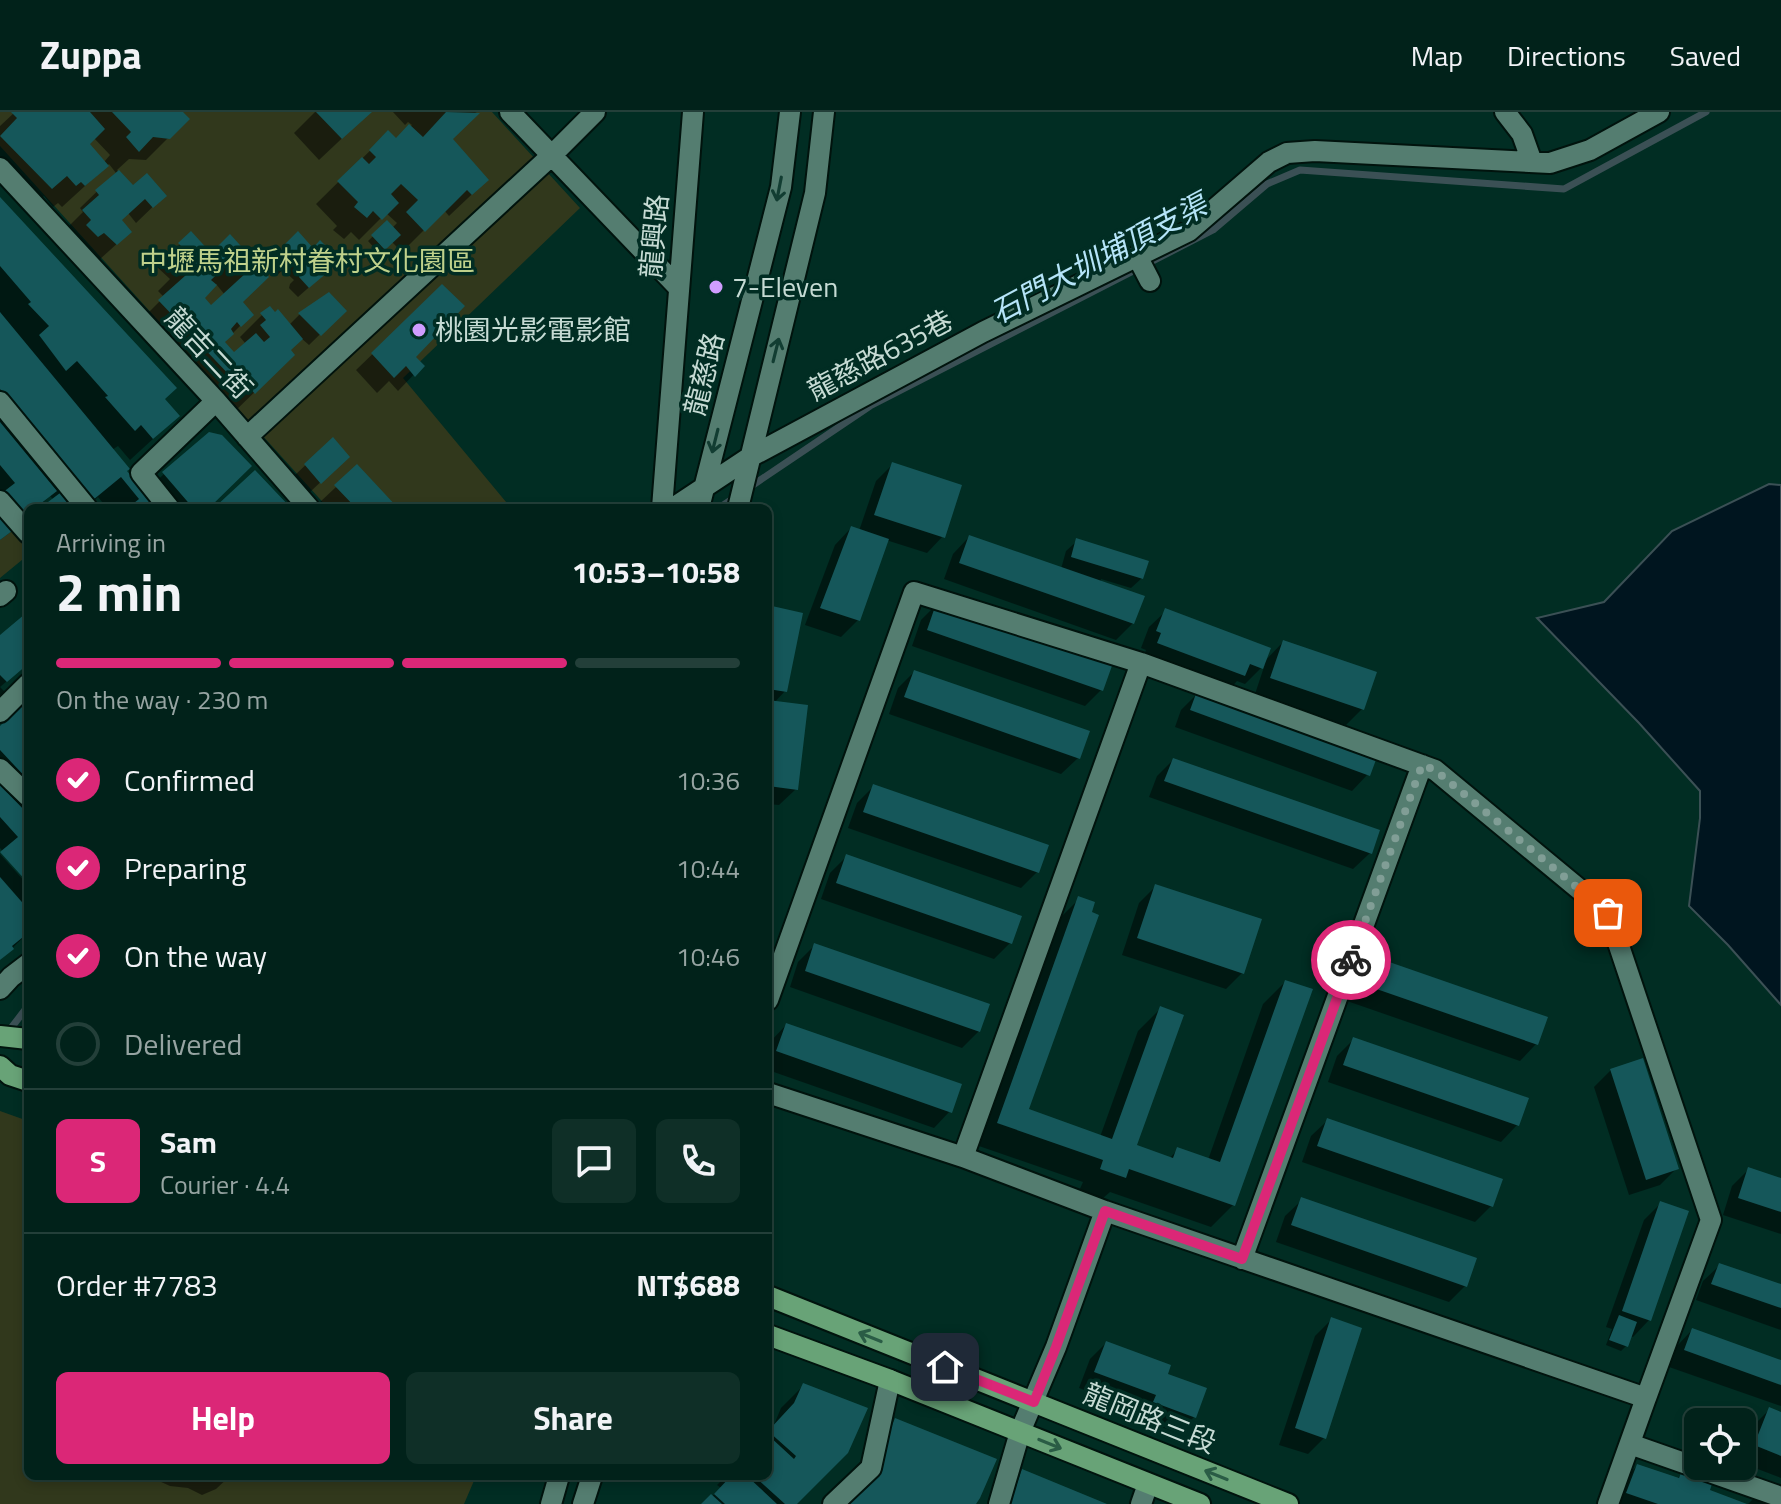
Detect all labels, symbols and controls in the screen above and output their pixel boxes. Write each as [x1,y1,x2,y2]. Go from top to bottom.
text: Zuppa [40,26,142,84]
text: Map [1411,34,1463,77]
text: Directions [1507,34,1626,77]
text: Saved [1670,34,1741,77]
one-way arrow [771,176,786,202]
water label: 石門大圳埔頂支渠 [982,180,1219,335]
street label: 龍興路 [628,192,679,280]
park label: 中壢馬祖新村眷村文化園區 [139,239,475,282]
place label: 7-Eleven [732,265,838,308]
marker: 7-Eleven [707,278,725,296]
street label: 龍吉二街 [155,297,263,408]
street label: 龍慈路635巷 [799,298,960,411]
place label: 桃園光影電影館 [435,308,631,351]
marker: 桃園光影電影館 [410,321,428,339]
street label: 龍慈路 [672,328,735,420]
one-way arrow [769,338,784,364]
one-way arrow [707,428,722,454]
text: Arriving in [56,523,166,562]
text: 10:53–10:58 [572,549,740,595]
text: 2 min [56,552,182,631]
text: On the way · 230 m [56,680,268,719]
text: Confirmed [124,757,255,803]
icon: check [56,758,100,802]
text: 10:36 [676,761,740,800]
text: Preparing [124,845,246,891]
icon: check [56,846,100,890]
text: 10:44 [676,849,740,888]
pin [1574,879,1642,947]
icon: bag [1586,891,1630,935]
courier [1311,920,1391,1000]
text: On the way [124,933,267,979]
icon: check [56,934,100,978]
text: 10:46 [676,937,740,976]
icon: bike [1329,938,1373,982]
text: Delivered [124,1021,242,1067]
text: Sam [160,1119,217,1165]
button: chat [552,1119,636,1203]
button: phone [656,1119,740,1203]
text: S [90,1138,106,1184]
text: Courier · 4.4 [160,1165,290,1204]
text: Order #7783 [56,1262,218,1308]
text: NT$688 [636,1262,740,1308]
one-way arrow [858,1329,883,1343]
pin [911,1333,979,1401]
icon: home [923,1345,967,1389]
street label: 龍岡路三段 [1077,1371,1223,1464]
button: Help [56,1372,390,1464]
button: Share [406,1372,740,1464]
map controls [1684,1408,1756,1480]
button: locate [1684,1408,1756,1480]
one-way arrow [1037,1438,1062,1452]
one-way arrow [1204,1467,1229,1481]

